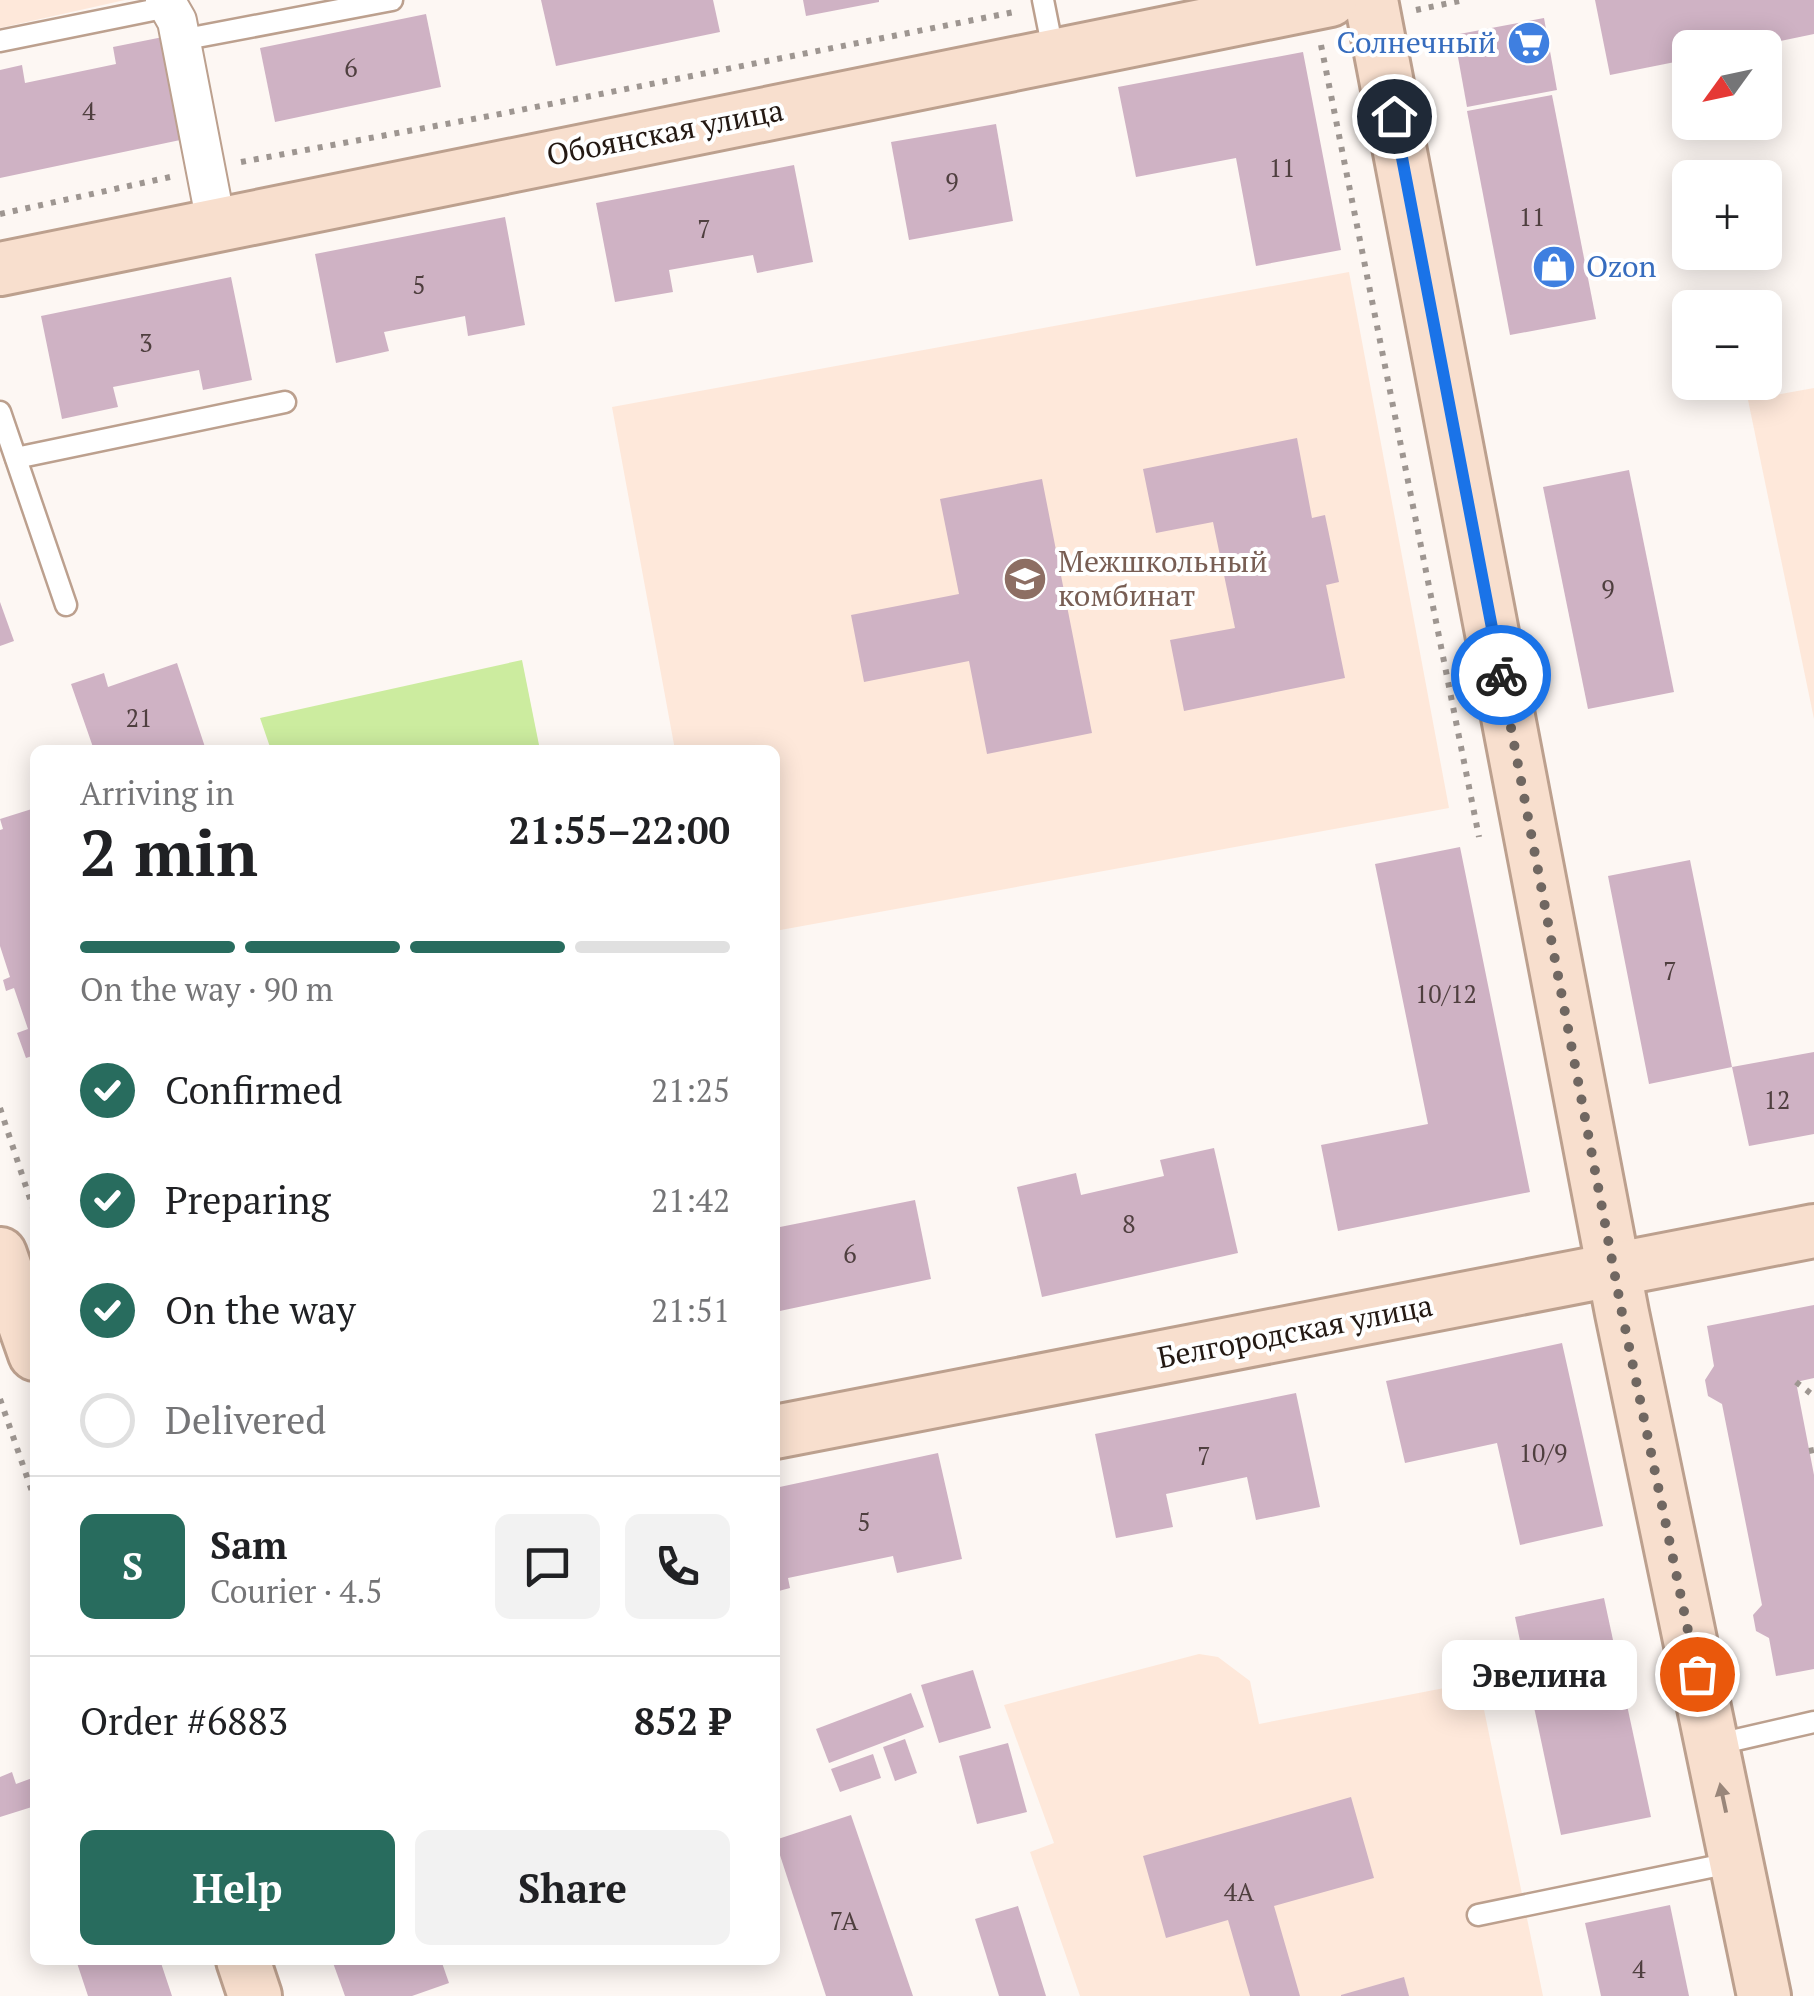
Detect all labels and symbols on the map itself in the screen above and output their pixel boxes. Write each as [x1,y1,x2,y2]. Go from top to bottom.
supermarket icon: Солнечный [1506,20,1552,66]
place label: Солнечный [1337,22,1496,62]
north arrow [1672,30,1782,140]
house number: 6 [344,51,358,84]
pin [1352,74,1437,159]
street label: Обоянская улица [543,89,787,175]
house number: 4 [82,94,96,127]
house number: 11 [1269,151,1295,184]
house number: 9 [945,165,959,198]
house number: 11 [1519,200,1545,233]
house number: 7 [697,212,711,245]
shop icon: Ozon [1531,244,1577,290]
place label: Ozon [1586,246,1657,286]
house number: 5 [412,268,426,301]
house number: 3 [139,326,153,359]
place label: Межшкольный комбинат [1058,541,1268,615]
school or university icon: Межшкольный комбинат [1002,556,1048,602]
house number: 9 [1601,572,1615,605]
courier [1451,625,1551,725]
house number: 21 [126,701,152,734]
house number: 7 [1663,954,1677,987]
house number: 10/12 [1415,977,1477,1010]
house number: 12 [1764,1083,1790,1116]
house number: 8 [1122,1207,1136,1240]
house number: 6 [843,1237,857,1270]
street label: Белгородская улица [1154,1285,1436,1377]
house number: 10/9 [1519,1436,1567,1469]
house number: 7 [1197,1439,1211,1472]
house number: 5 [857,1505,871,1538]
pin [1655,1632,1740,1717]
callout: Эвелина [1442,1639,1637,1709]
one-way arrow [1714,1782,1730,1813]
house number: 4А [1224,1875,1255,1908]
house number: 7А [830,1904,859,1937]
house number: 4 [1632,1952,1646,1985]

